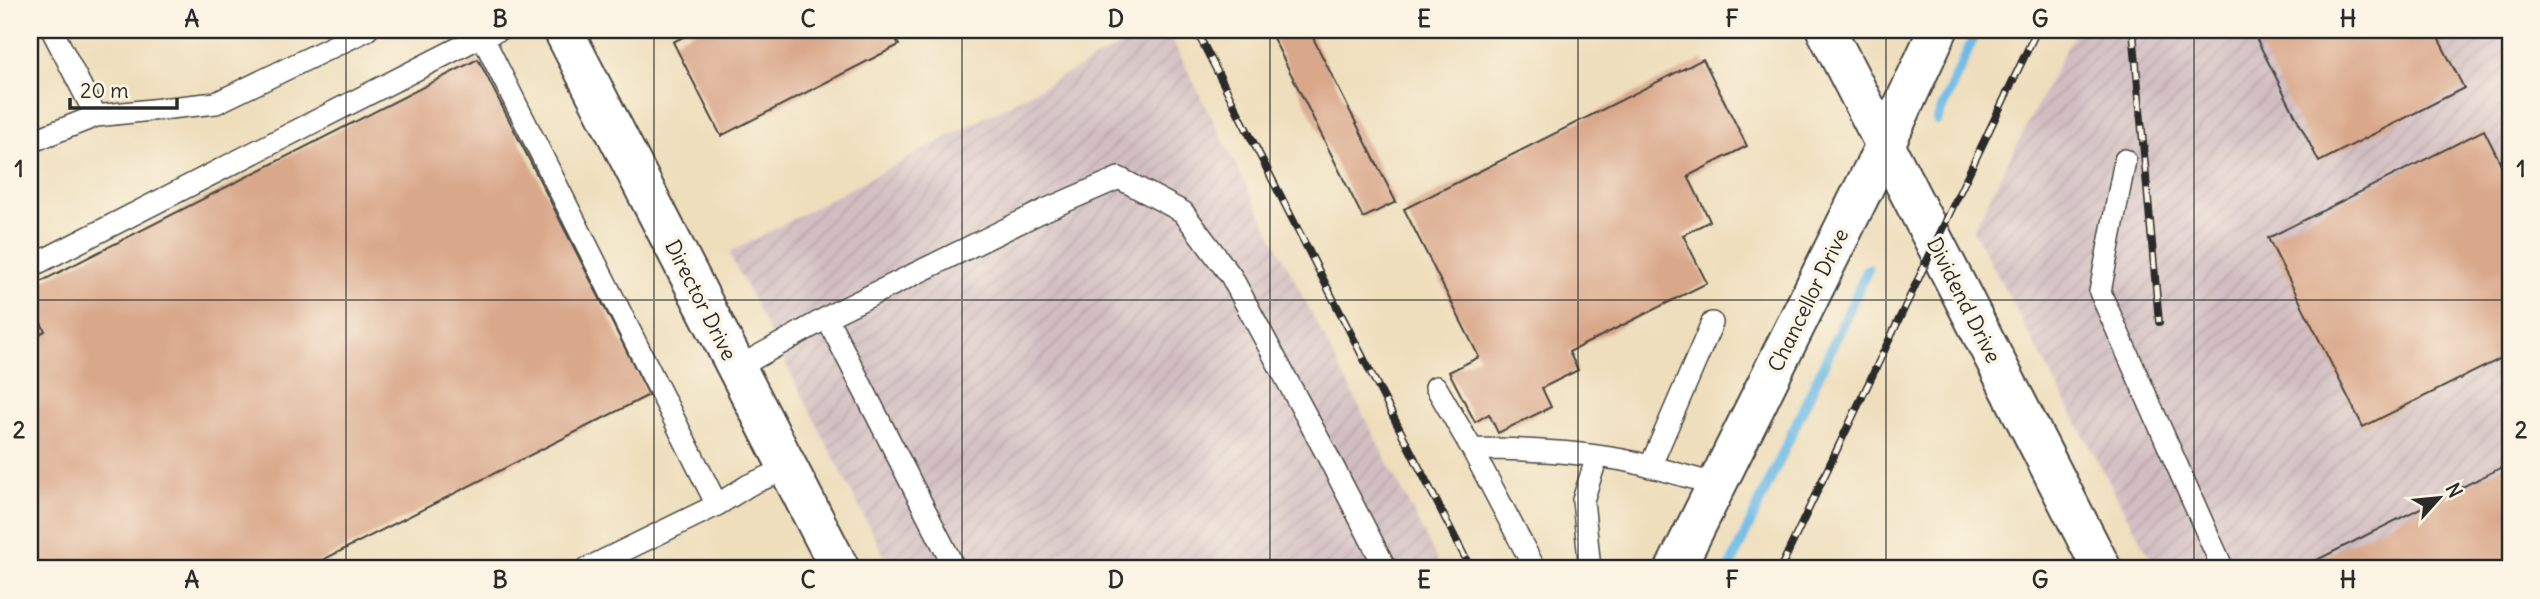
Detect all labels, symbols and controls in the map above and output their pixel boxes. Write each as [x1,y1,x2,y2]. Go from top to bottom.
text: A [185,4,200,33]
text: B [492,4,508,33]
text: C [800,4,816,33]
text: D [1108,4,1124,33]
text: E [1417,4,1431,33]
text: F [1725,4,1739,33]
text: G [2032,4,2048,33]
text: H [2340,4,2356,33]
scale bar [70,66,177,110]
text: 20 m [80,77,129,104]
text: 1 [14,154,24,183]
text: 1 [2516,154,2526,183]
street label: Chancellor Drive [1762,224,1854,376]
street label: Dividend Drive [1921,233,2007,367]
street label: Director Drive [659,235,743,365]
text: 2 [13,415,26,444]
text: 2 [2515,415,2528,444]
north arrow [2404,462,2474,532]
text: N [2440,479,2468,502]
text: A [185,565,200,594]
text: B [492,565,508,594]
text: C [800,565,816,594]
text: D [1108,565,1124,594]
text: E [1417,565,1431,594]
text: F [1725,565,1739,594]
text: G [2032,565,2048,594]
text: H [2340,565,2356,594]

